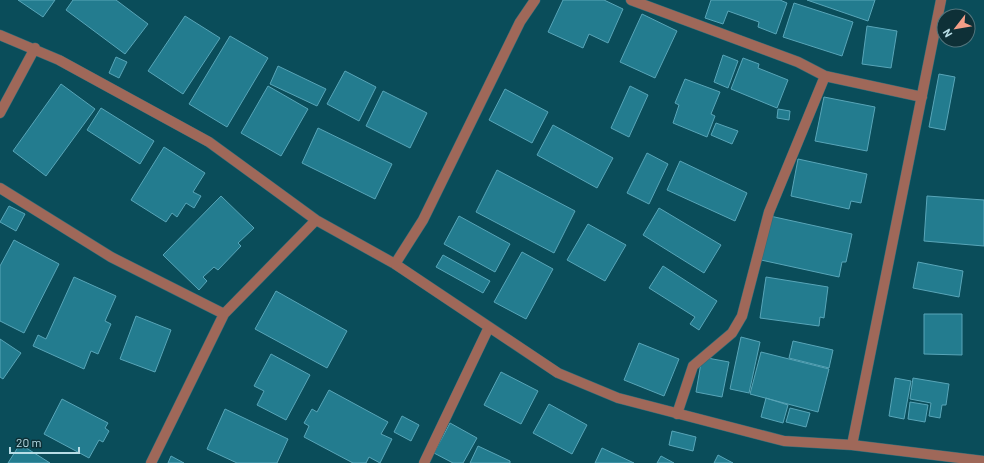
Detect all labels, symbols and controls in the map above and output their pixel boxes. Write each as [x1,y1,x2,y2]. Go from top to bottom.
north arrow [936,8,976,48]
text: N [940,27,954,40]
scale bar [10,429,79,455]
text: 20 m [16,435,42,449]

